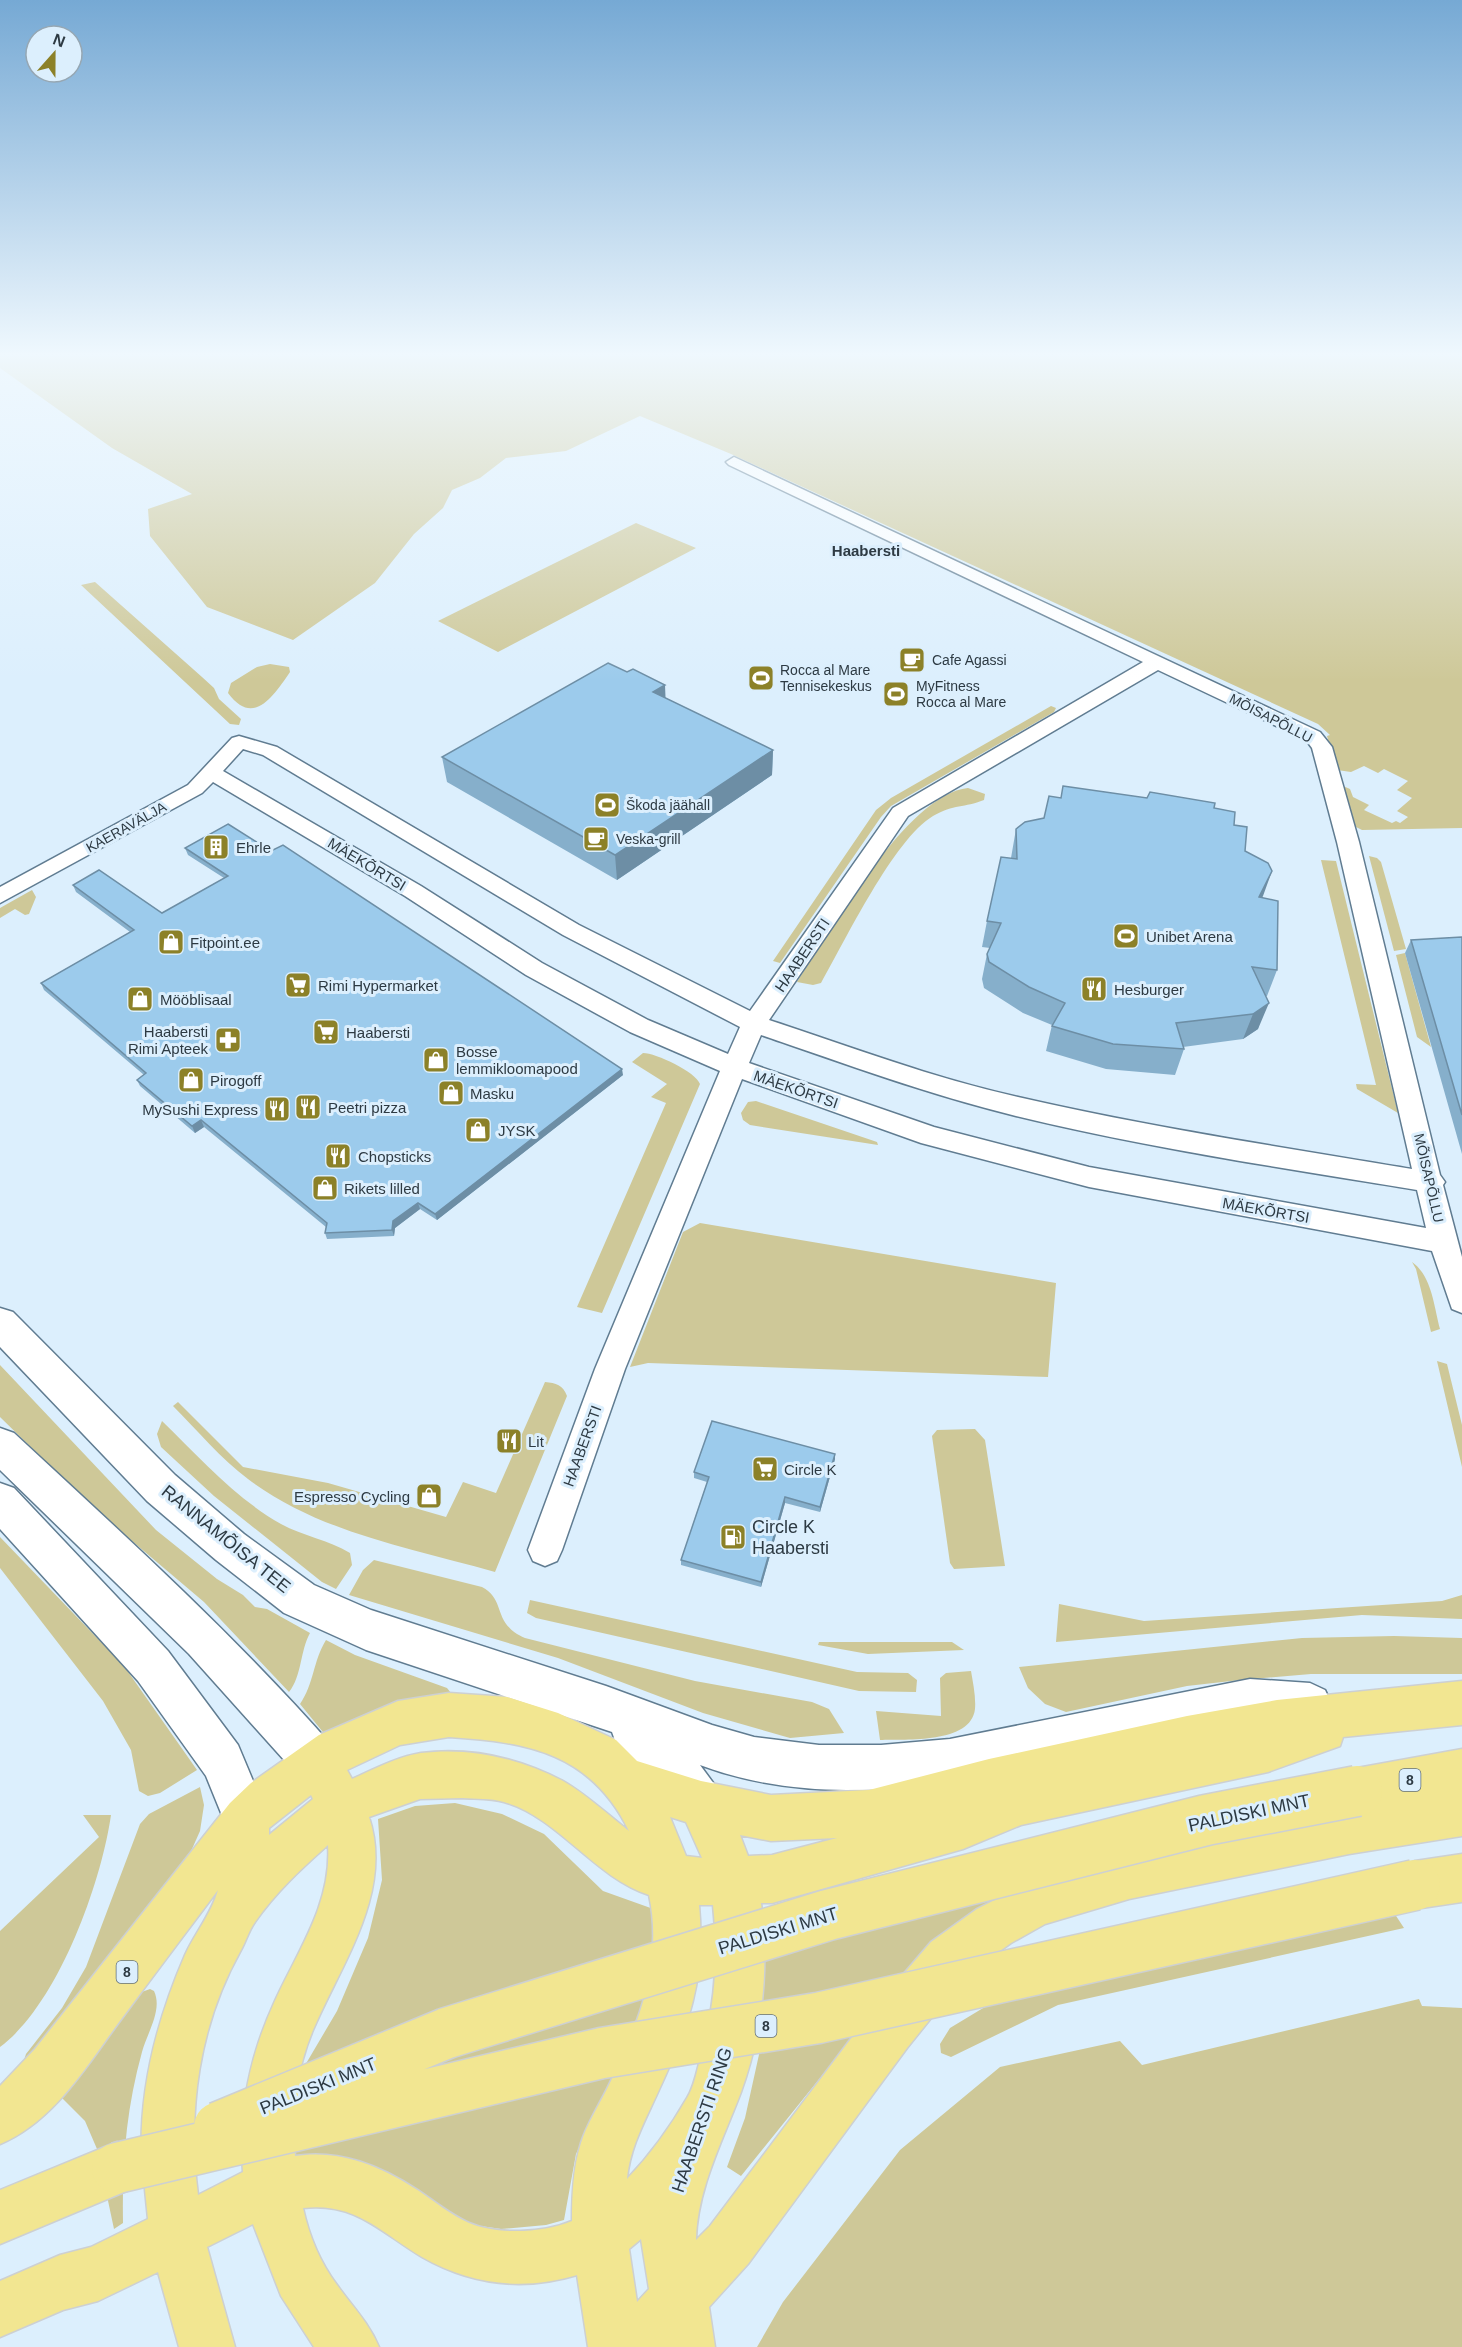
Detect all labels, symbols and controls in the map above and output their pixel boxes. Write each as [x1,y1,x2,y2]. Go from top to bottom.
north arrow [24,24,84,84]
text: N [51,30,68,50]
district label: Haabersti [832,542,900,559]
cafe icon: Cafe Agassi [897,645,927,675]
place label: Cafe Agassi [932,652,1007,668]
place label: Rocca al Mare Tennisekeskus [780,662,872,694]
sports icon: Rocca al Mare Tennisekeskus [746,663,776,693]
place label: MyFitness Rocca al Mare [916,678,1006,710]
sports icon: MyFitness Rocca al Mare [881,679,911,709]
street label: MÕISAPÕLLU [1227,690,1315,746]
sports icon: Škoda jäähall [592,790,622,820]
place label: Škoda jäähall [626,797,710,813]
street label: KAERAVÄLJA [83,798,169,856]
cafe icon: Veska-grill [581,824,611,854]
place label: Veska-grill [616,831,681,847]
building icon: Ehrle [201,832,231,862]
street label: MÄEKÕRTSI [325,834,409,894]
place label: Ehrle [236,839,271,856]
street label: HAABERSTI [771,915,833,995]
sports icon: Unibet Arena [1111,921,1141,951]
shop icon: Fitpoint.ee [156,927,186,957]
place label: Unibet Arena [1146,928,1233,945]
place label: Fitpoint.ee [190,934,260,951]
supermarket icon: Rimi Hypermarket [283,970,313,1000]
restaurant icon: Hesburger [1079,974,1109,1004]
place label: Rimi Hypermarket [318,977,439,994]
place label: Hesburger [1114,981,1184,998]
shop icon: Mööblisaal [125,984,155,1014]
place label: Mööblisaal [160,991,232,1008]
supermarket icon: Haabersti [311,1017,341,1047]
place label: Haabersti Rimi Apteek [128,1023,208,1057]
place label: Haabersti [346,1024,410,1041]
pharmacy icon: Haabersti Rimi Apteek [213,1025,243,1055]
place label: Bosse lemmikloomapood [456,1043,578,1077]
shop icon: Bosse lemmikloomapood [421,1045,451,1075]
shop icon: Pirogoff [176,1065,206,1095]
street label: MÄEKÕRTSI [752,1067,840,1111]
place label: Pirogoff [210,1072,262,1089]
shop icon: Masku [436,1078,466,1108]
place label: Masku [470,1085,514,1102]
restaurant icon: Peetri pizza [293,1092,323,1122]
restaurant icon: MySushi Express [262,1094,292,1124]
place label: Peetri pizza [328,1099,407,1116]
place label: MySushi Express [142,1101,258,1118]
shop icon: JYSK [463,1115,493,1145]
place label: JYSK [498,1122,536,1139]
street label: MÕISAPÕLLU [1411,1132,1447,1224]
restaurant icon: Chopsticks [323,1141,353,1171]
place label: Chopsticks [358,1148,431,1165]
shop icon: Rikets lilled [310,1173,340,1203]
place label: Rikets lilled [344,1180,420,1197]
street label: MÄEKÕRTSI [1221,1194,1311,1226]
street label: HAABERSTI [559,1403,605,1489]
restaurant icon: Lit [494,1426,524,1456]
place label: Lit [528,1433,545,1450]
supermarket icon: Circle K [750,1454,780,1484]
place label: Circle K [784,1461,837,1478]
street label: RANNAMÕISA TEE [158,1480,295,1597]
shop icon: Espresso Cycling [414,1481,444,1511]
place label: Espresso Cycling [294,1488,410,1505]
place label: Circle K Haabersti [752,1517,829,1558]
fuel station icon: Circle K Haabersti [718,1522,748,1552]
road number: 8 [1400,1769,1420,1791]
street label: PALDISKI MNT [1186,1790,1312,1836]
street label: PALDISKI MNT [716,1903,840,1959]
road number: 8 [116,1961,138,1983]
road number: 8 [756,2015,777,2037]
street label: HAABERSTI RING [668,2045,736,2195]
street label: PALDISKI MNT [257,2054,379,2118]

